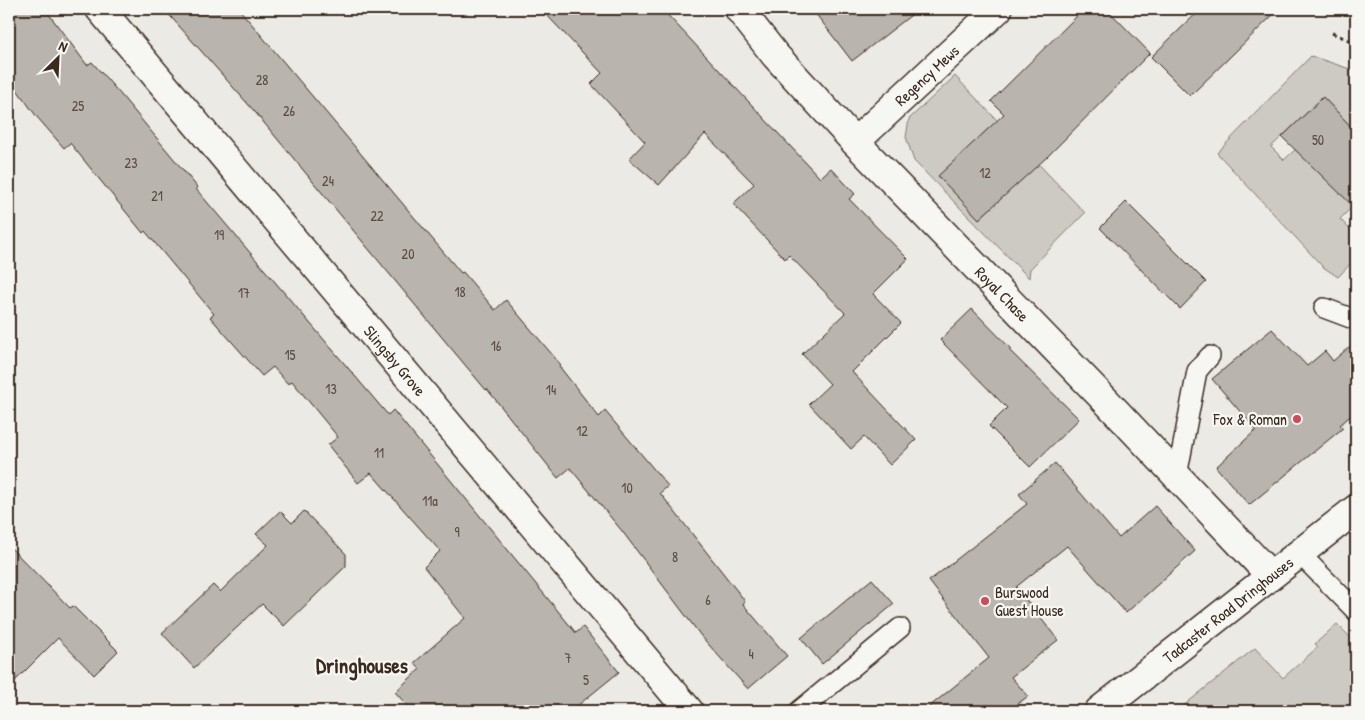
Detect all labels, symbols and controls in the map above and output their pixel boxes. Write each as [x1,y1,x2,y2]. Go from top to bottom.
north arrow [32,32,82,82]
text: N [56,35,71,56]
street label: Regency Mews [890,40,964,111]
house number: 28 [256,70,268,89]
house number: 25 [72,96,84,115]
house number: 26 [283,101,295,120]
house number: 50 [1312,130,1324,149]
house number: 23 [125,153,137,172]
house number: 12 [979,163,991,182]
house number: 24 [322,171,334,190]
house number: 21 [151,186,163,205]
house number: 22 [370,206,384,225]
house number: 19 [214,225,224,244]
house number: 20 [402,244,414,263]
street label: Royal Chase [970,261,1034,327]
house number: 18 [454,282,466,301]
house number: 17 [238,283,250,302]
street label: Slingsby Grove [359,321,431,401]
house number: 16 [491,336,502,355]
house number: 15 [284,345,296,364]
house number: 13 [325,379,337,398]
house number: 14 [546,380,556,399]
place label: Fox & Roman [1212,408,1287,430]
marker: Fox & Roman [1291,413,1303,425]
house number: 12 [576,421,588,440]
house number: 11 [374,443,384,462]
house number: 10 [621,478,633,497]
house number: 11a [422,491,438,510]
house number: 9 [454,522,460,541]
house number: 8 [672,547,678,566]
street label: Tadcaster Road Dringhouses [1158,551,1298,668]
place label: Burswood Guest House [995,581,1064,621]
house number: 6 [705,590,711,609]
marker: Burswood Guest House [979,595,991,607]
house number: 4 [748,644,754,663]
house number: 7 [565,648,572,667]
district label: Dringhouses [316,651,408,681]
house number: 5 [583,670,589,689]

